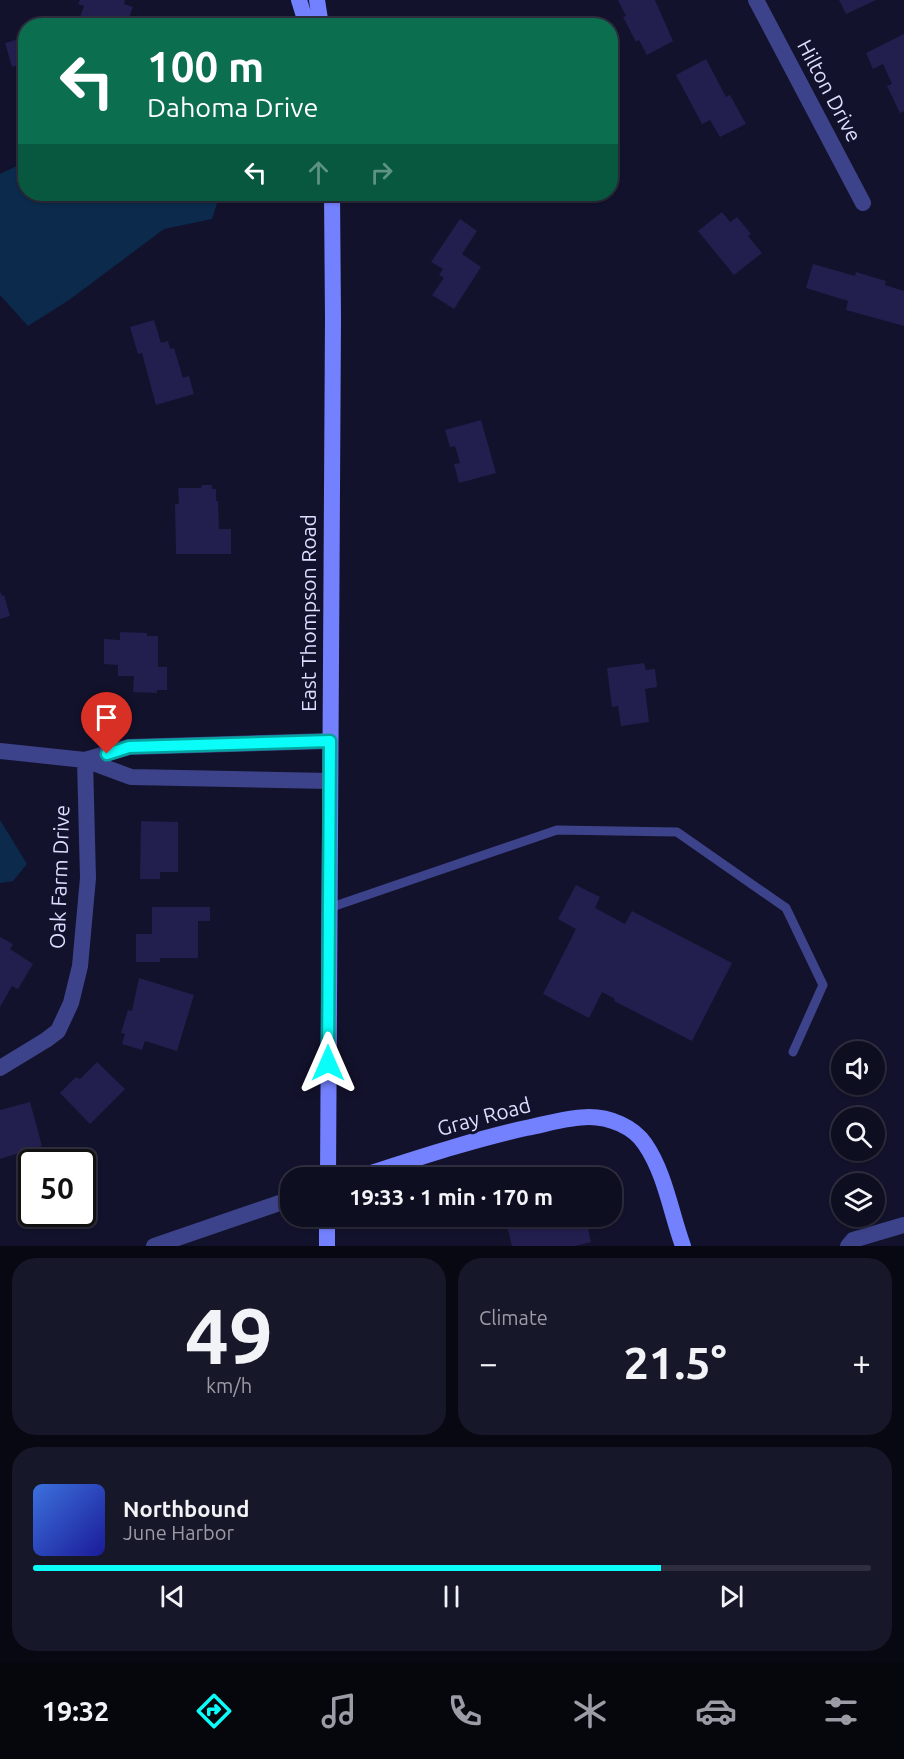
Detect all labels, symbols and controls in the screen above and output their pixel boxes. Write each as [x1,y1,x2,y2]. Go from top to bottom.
street label: Hilton Drive [793,35,867,146]
icon: left [48,42,126,120]
text: 100 m [147,43,264,90]
text: Dahoma Drive [147,92,318,122]
icon: left [239,156,272,189]
icon: ahead [302,156,335,189]
icon: right [365,156,398,189]
street label: East Thompson Road [296,514,320,712]
pin [81,692,132,754]
icon: arrive [90,701,123,734]
street label: Oak Farm Drive [44,805,74,949]
position arrow [296,1031,360,1095]
map controls [831,1041,885,1227]
button: sound [831,1041,885,1095]
street label: Gray Road [434,1092,533,1140]
button: search [831,1107,885,1161]
speed limit sign: 50 [18,1149,96,1227]
button: layers [831,1173,885,1227]
text: 19:33 · 1 min · 170 m [349,1184,553,1209]
text: 49 [185,1291,273,1379]
text: Climate [479,1306,548,1329]
text: 21.5° [623,1337,727,1388]
text: − [479,1344,498,1381]
text: + [852,1344,871,1381]
text: km/h [206,1374,252,1397]
text: Northbound [123,1496,249,1521]
text: June Harbor [123,1521,234,1544]
icon: previous [156,1580,189,1613]
icon: pause [435,1580,468,1613]
icon: next [715,1580,748,1613]
icon: directions [193,1690,235,1732]
icon: music [318,1690,360,1732]
icon: phone [444,1690,486,1732]
icon: climate [569,1690,611,1732]
icon: car [695,1690,737,1732]
icon: filters [820,1690,862,1732]
text: 19:32 [42,1696,109,1726]

